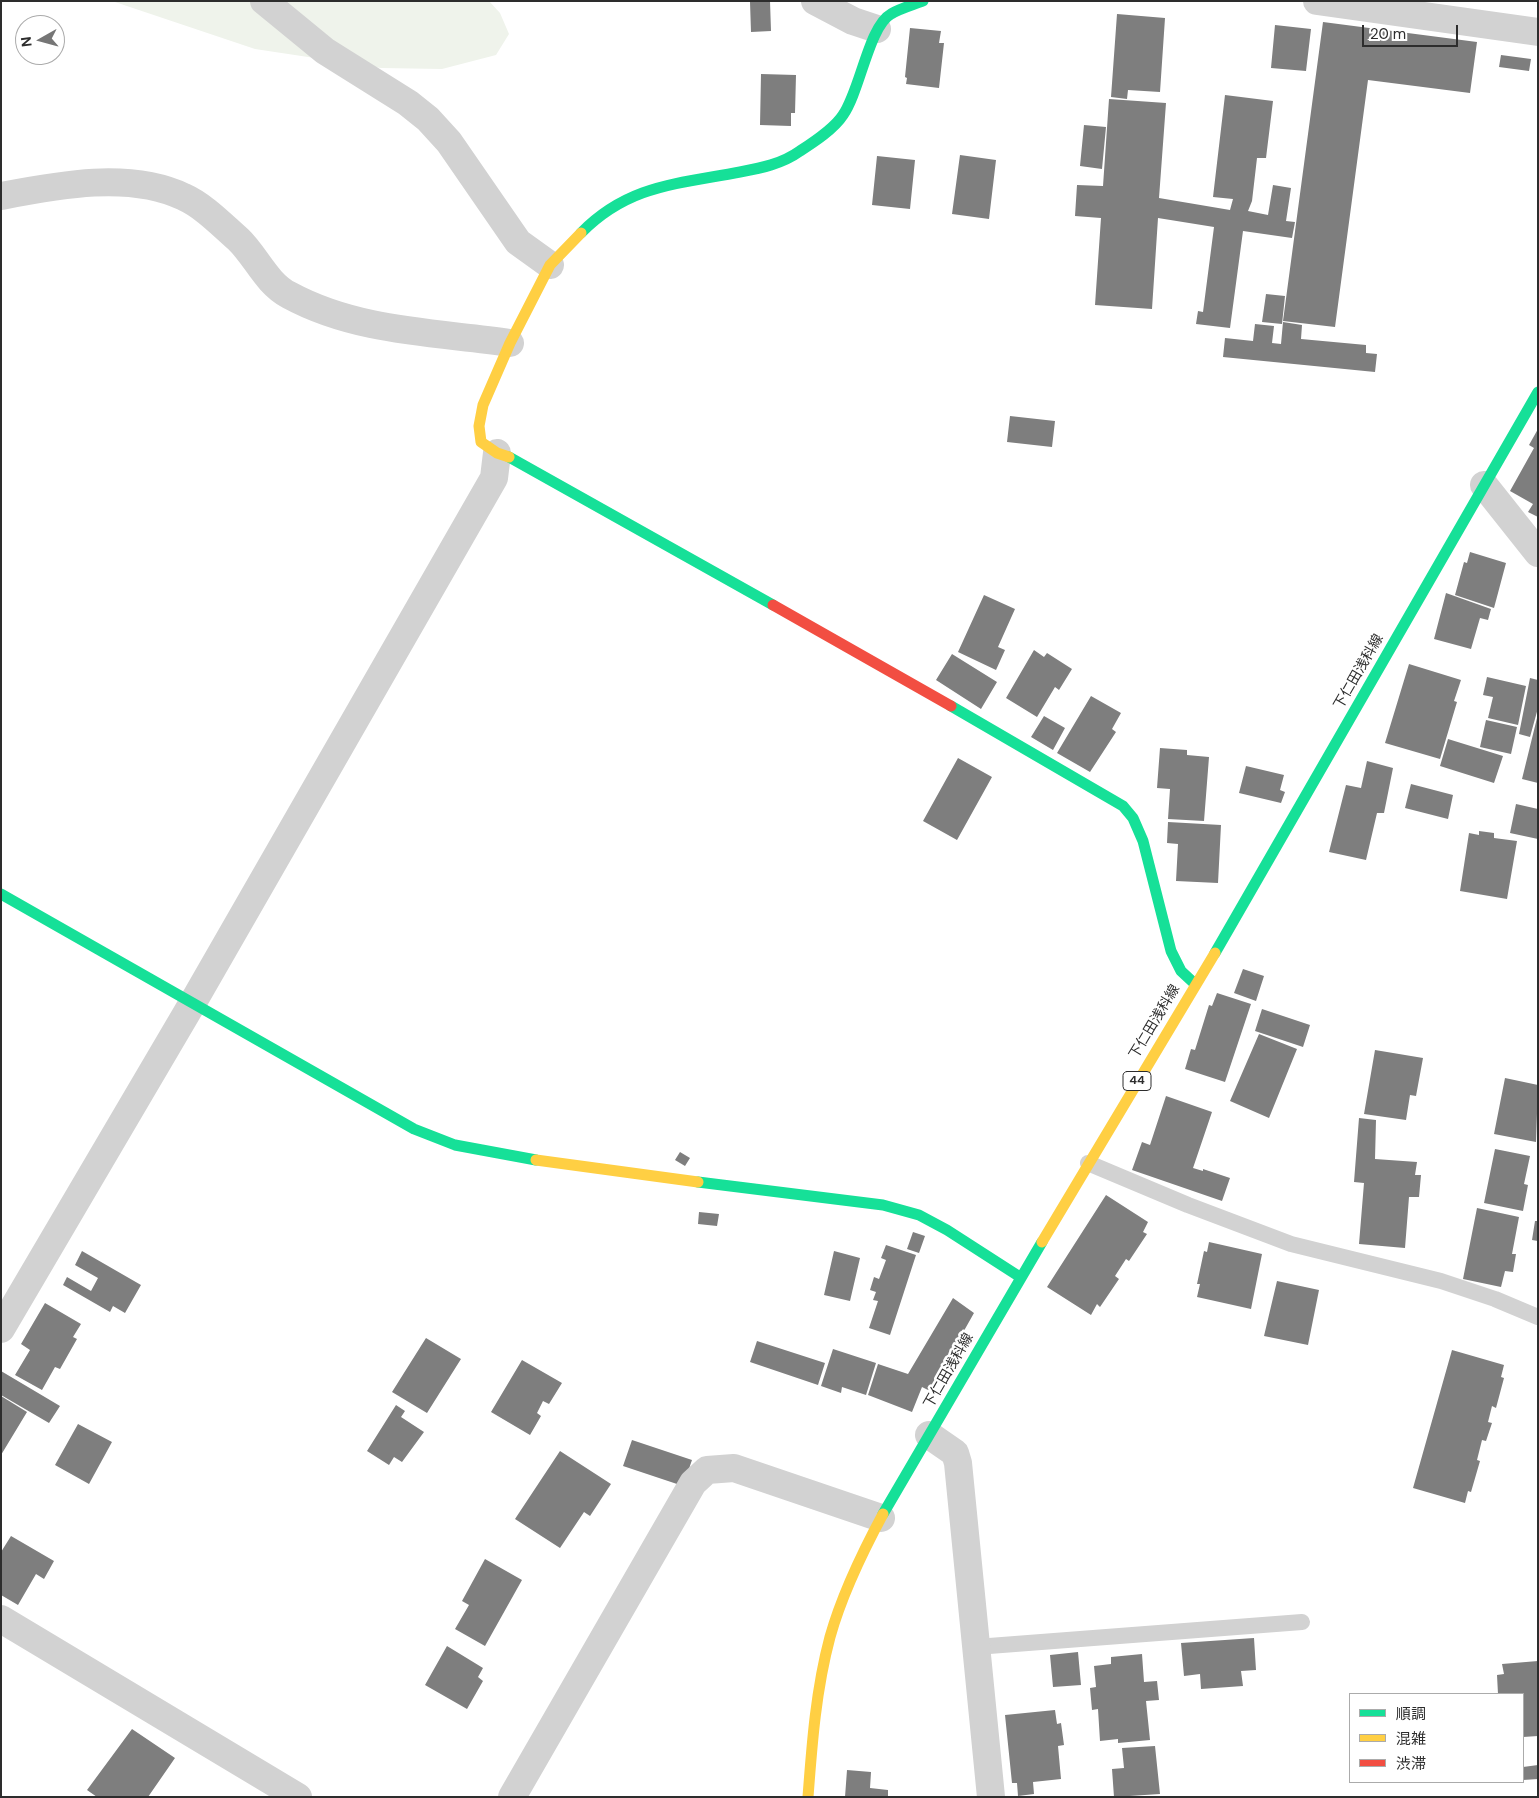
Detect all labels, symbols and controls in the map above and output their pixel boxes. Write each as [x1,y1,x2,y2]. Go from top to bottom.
north arrow [15,15,65,65]
scale bar [1364,15,1460,47]
text: 20 m [1370,24,1406,44]
text: N [17,36,36,48]
street label: 下仁田浅科線 [1331,631,1387,713]
street label: 下仁田浅科線 [1126,982,1184,1062]
road number: 44 [1123,1072,1151,1090]
street label: 下仁田浅科線 [921,1330,977,1412]
legend [1349,1693,1524,1783]
text: 順調 [1396,1704,1426,1724]
text: 混雑 [1396,1729,1426,1749]
text: 渋滞 [1396,1754,1426,1774]

